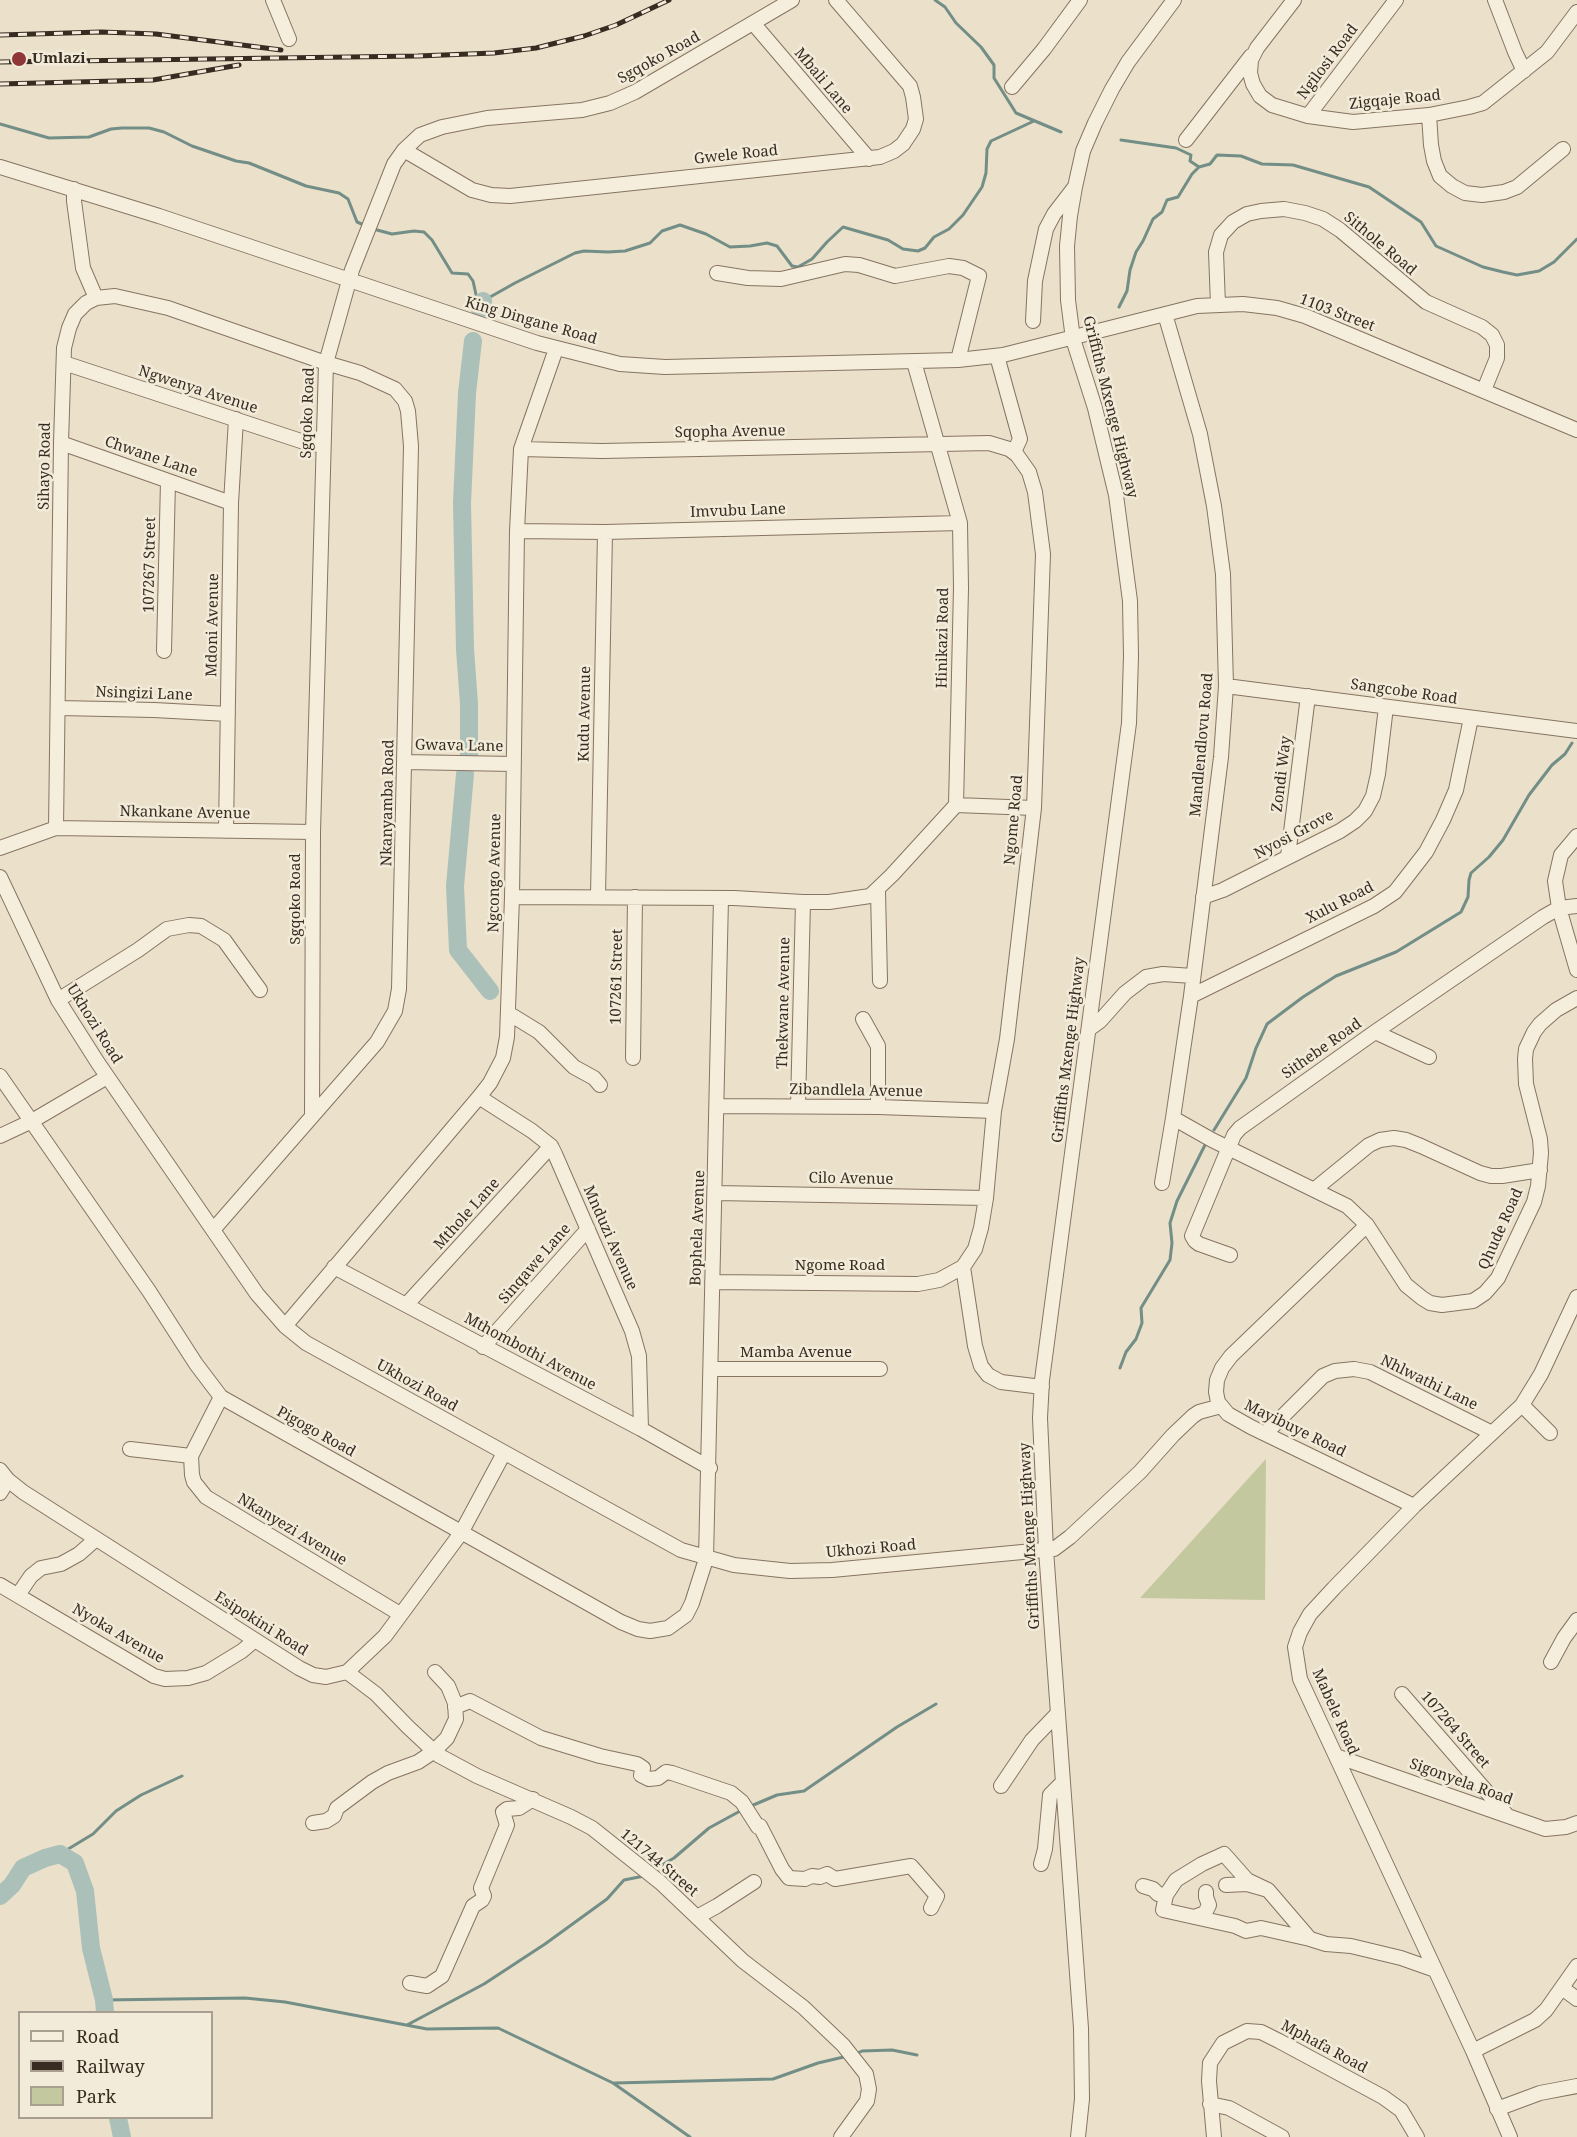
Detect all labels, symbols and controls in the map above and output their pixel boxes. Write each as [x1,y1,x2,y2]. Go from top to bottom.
street label: Ngilosi Road [1294,21,1362,103]
street label: Sgqoko Road [615,28,703,88]
street label: Mbali Lane [790,44,856,118]
marker: Umlazi [10,50,28,68]
place label: Umlazi [32,50,85,68]
street label: Zigqaje Road [1348,86,1442,114]
street label: Gwele Road [693,142,779,168]
street label: Sithole Road [1340,208,1420,280]
street label: 1103 Street [1297,290,1377,336]
street label: King Dingane Road [463,294,599,348]
street label: Griffiths Mxenge Highway [1079,314,1141,500]
street label: Ngwenya Avenue [136,362,260,418]
street label: Sgqoko Road [297,367,319,459]
street label: Sihayo Road [35,422,55,510]
street label: Sqopha Avenue [674,422,786,442]
street label: Chwane Lane [102,433,200,481]
street label: Imvubu Lane [690,500,786,522]
street label: 107267 Street [140,517,160,613]
street label: Mdoni Avenue [203,573,223,677]
street label: Hinikazi Road [933,587,953,689]
street label: Kudu Avenue [575,666,595,762]
street label: Mandlendlovu Road [1187,672,1217,818]
street label: Sangcobe Road [1349,676,1459,708]
street label: Nsingizi Lane [95,683,193,705]
street label: Zondi Way [1268,735,1296,813]
street label: Gwava Lane [415,736,503,756]
street label: Nkanyamba Road [378,739,398,867]
street label: Ngome Road [1001,774,1027,866]
street label: Nkankane Avenue [119,803,251,823]
street label: Nyosi Grove [1251,807,1337,863]
street label: Ngcongo Avenue [485,813,505,933]
street label: Sgqoko Road [287,853,305,945]
street label: Xulu Road [1303,878,1377,928]
street label: 107261 Street [607,929,627,1025]
street label: Thekwane Avenue [774,937,794,1069]
street label: Griffiths Mxenge Highway [1049,956,1089,1144]
street label: Ukhozi Road [62,981,126,1067]
street label: Sithebe Road [1279,1015,1365,1083]
street label: Zibandlela Avenue [789,1081,923,1101]
street label: Cilo Avenue [808,1169,894,1189]
street label: Bophela Avenue [687,1170,709,1286]
street label: Mthole Lane [430,1175,504,1253]
street label: Mnduzi Avenue [579,1183,641,1293]
street label: Qhude Road [1475,1185,1527,1273]
street label: Sinqawe Lane [495,1220,575,1308]
street label: Ngome Road [795,1257,885,1275]
street label: Mthombothi Avenue [461,1310,599,1394]
street label: Mamba Avenue [740,1344,852,1362]
street label: Nhlwathi Lane [1377,1352,1481,1414]
street label: Ukhozi Road [373,1356,461,1416]
street label: Mayibuye Road [1241,1397,1349,1461]
street label: Pigogo Road [273,1403,359,1461]
street label: Griffiths Mxenge Highway [1016,1442,1044,1630]
street label: Nkanyezi Avenue [234,1490,350,1570]
street label: Ukhozi Road [825,1536,917,1562]
street label: Esipokini Road [211,1588,311,1660]
street label: Nyoka Avenue [69,1600,167,1668]
street label: Mabele Road [1308,1666,1362,1758]
street label: 107264 Street [1417,1688,1493,1772]
street label: Sigonyela Road [1407,1755,1515,1809]
street label: 121744 Street [616,1825,702,1901]
legend [18,2011,213,2119]
street label: Mphafa Road [1278,2017,1370,2077]
text: Road [76,2024,119,2048]
text: Railway [76,2054,145,2078]
text: Park [76,2084,116,2108]

